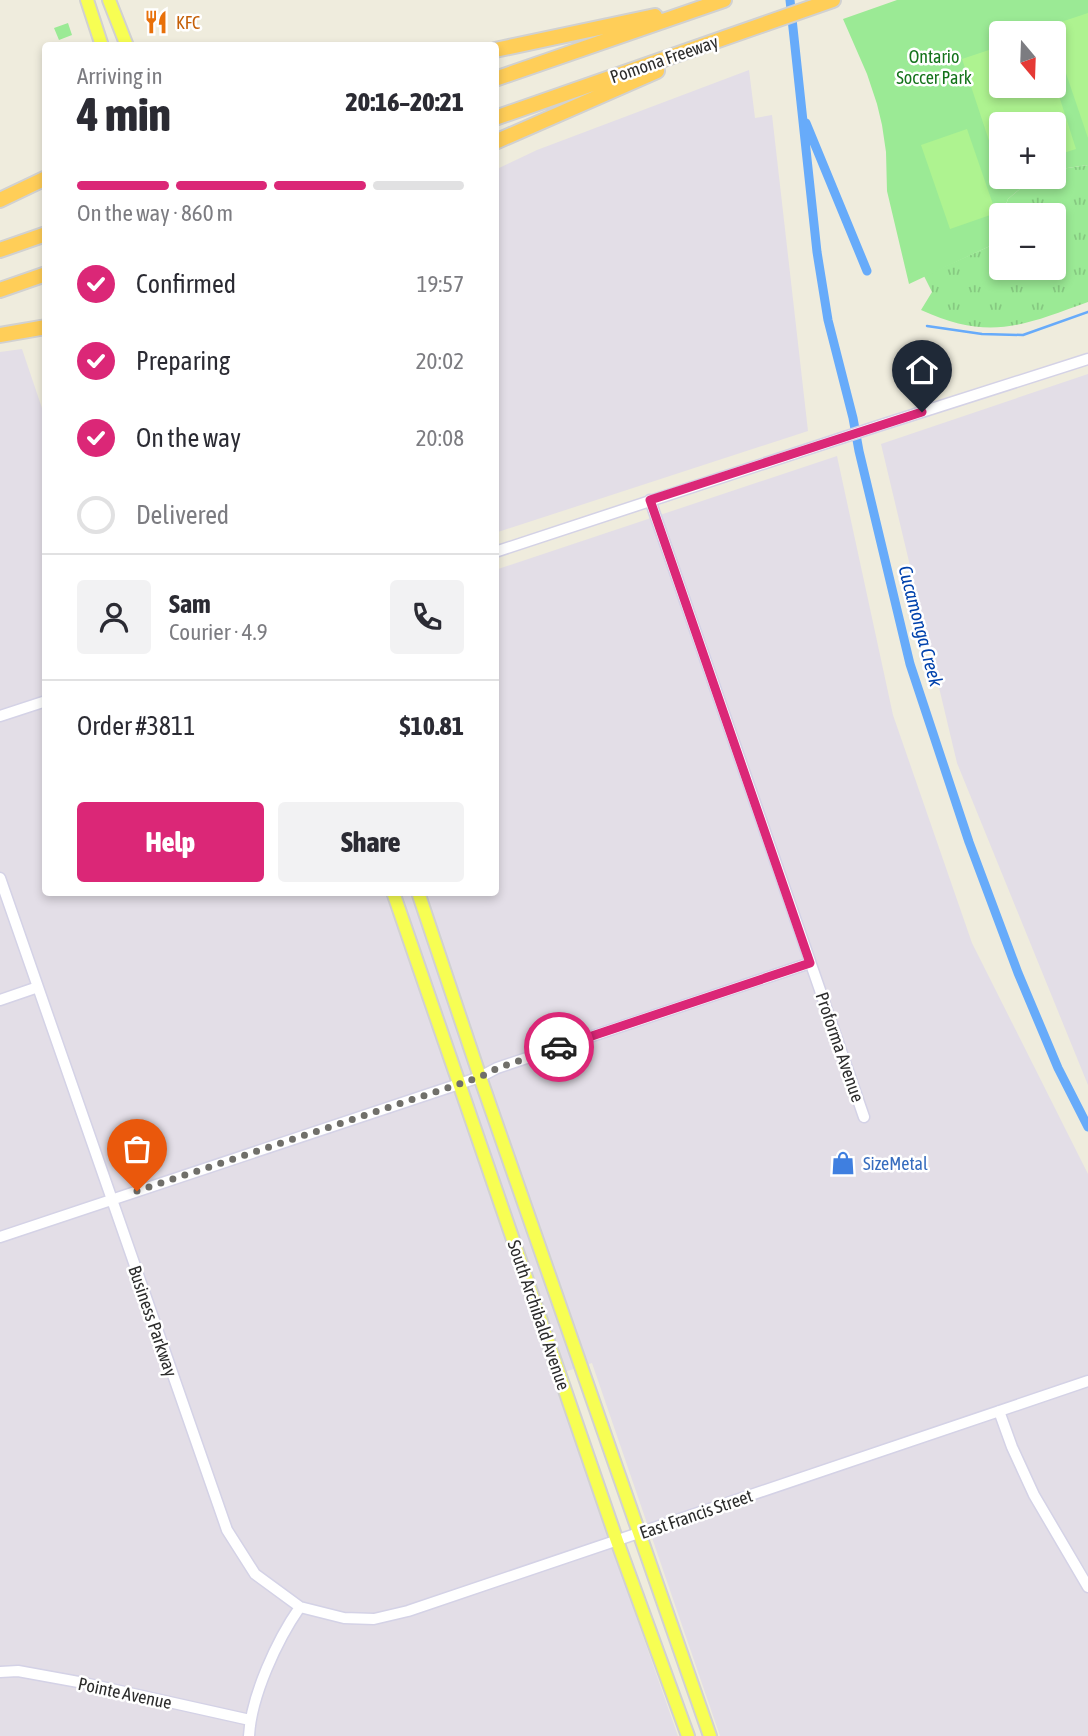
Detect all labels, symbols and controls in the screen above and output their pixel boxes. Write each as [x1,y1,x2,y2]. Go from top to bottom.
restaurant icon: KFC [142,8,170,36]
place label: KFC [176,12,200,33]
north arrow [989,21,1066,98]
map controls [989,21,1066,280]
street label: Pomona Freeway [607,31,721,87]
park label: Ontario Soccer Park [896,46,972,88]
text: Arriving in [77,63,163,89]
text: 20:16–20:21 [346,87,464,117]
text: 4 min [77,88,171,141]
button: + [989,112,1066,189]
text: On the way · 860 m [77,200,233,226]
button: − [989,203,1066,280]
icon: check [77,265,115,303]
text: Confirmed [136,269,236,299]
text: 19:57 [417,271,464,297]
pin [892,340,952,412]
icon: check [77,342,115,380]
text: Preparing [136,346,230,376]
text: 20:02 [416,348,464,374]
icon: home [903,351,941,389]
icon: check [77,419,115,457]
text: On the way [136,423,241,453]
text: 20:08 [416,425,464,451]
text: Delivered [136,500,229,530]
water label: Cucamonga Creek [894,563,948,689]
button: person [77,580,151,654]
button: phone [390,580,464,654]
text: Sam [169,589,211,619]
text: Courier · 4.9 [169,619,268,645]
text: Order #3811 [77,711,196,741]
text: $10.81 [400,711,464,741]
button: Help [77,802,264,882]
button: Share [278,802,464,882]
street label: Proforma Avenue [811,989,869,1105]
courier [524,1012,594,1082]
icon: car [540,1028,578,1066]
pin [107,1119,167,1191]
icon: bag [118,1130,156,1168]
shop icon: SizeMetal [829,1149,857,1177]
place label: SizeMetal [863,1153,928,1174]
street label: South Archibald Avenue [504,1237,574,1393]
street label: Business Parkway [124,1263,182,1379]
street label: East Francis Street [637,1485,755,1543]
street label: Pointe Avenue [76,1673,174,1713]

